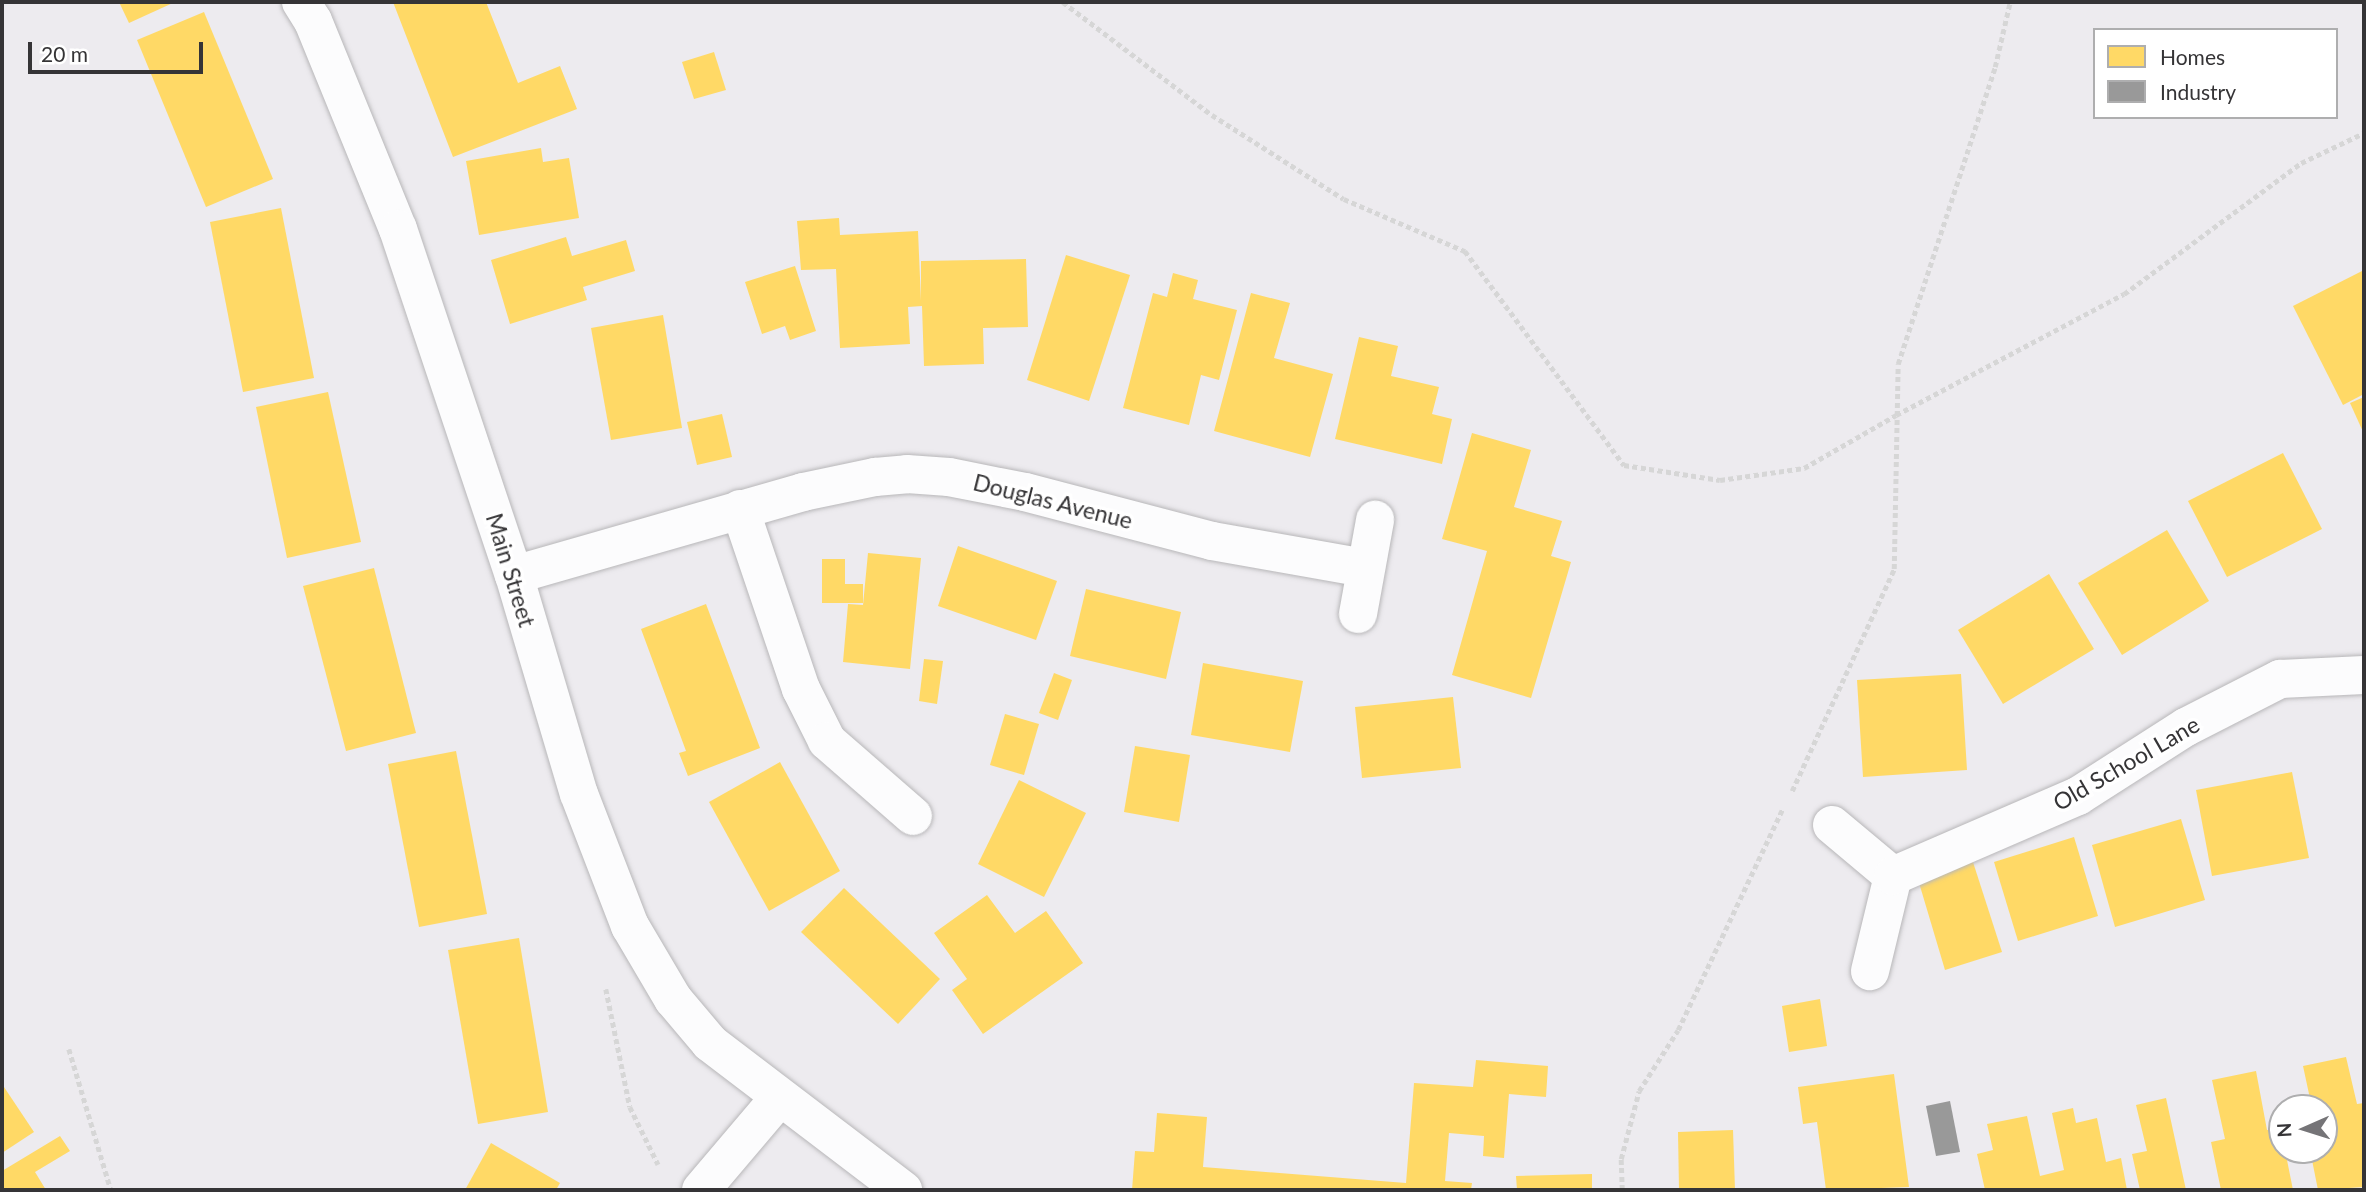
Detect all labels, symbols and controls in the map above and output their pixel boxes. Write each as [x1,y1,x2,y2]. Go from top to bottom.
scale bar [32,28,206,72]
legend [2093,28,2338,119]
text: 20 m [41,41,88,66]
text: Homes [2160,44,2225,69]
text: Industry [2160,79,2236,104]
street label: Douglas Avenue [970,468,1136,534]
street label: Main Street [481,510,541,630]
street label: Old School Lane [2048,710,2204,816]
north arrow [2268,1094,2338,1164]
text: N [2272,1122,2295,1138]

